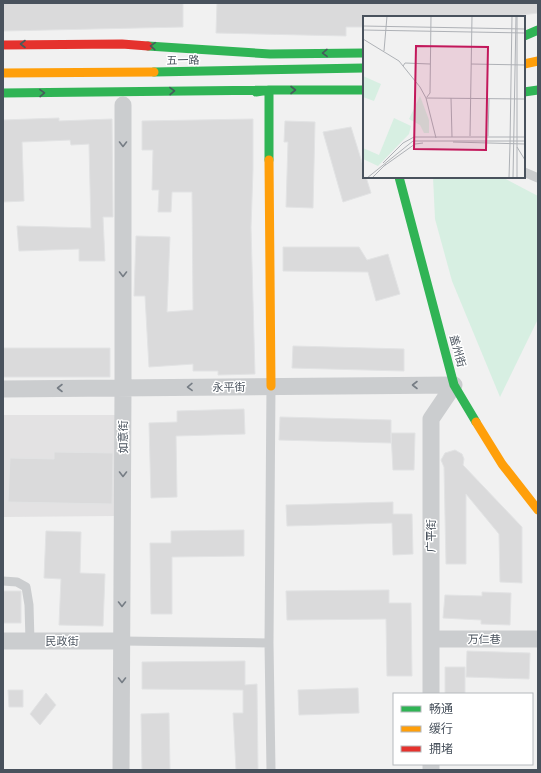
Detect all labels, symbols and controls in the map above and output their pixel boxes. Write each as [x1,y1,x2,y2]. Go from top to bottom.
inset map [363,16,525,178]
one-way arrow [20,40,26,48]
one-way arrow [150,41,156,50]
one-way arrow [322,49,328,57]
street label: 五一路 [166,52,200,67]
one-way arrow [290,86,296,94]
one-way arrow [169,87,175,96]
one-way arrow [39,89,45,97]
one-way arrow [119,141,127,147]
one-way arrow [119,271,127,277]
street label: 盖州街 [447,333,470,369]
street label: 永平街 [212,379,246,394]
one-way arrow [412,381,418,389]
one-way arrow [187,383,193,391]
one-way arrow [57,384,63,393]
street label: 如意街 [115,421,130,454]
one-way arrow [119,471,127,477]
street label: 广平街 [423,520,438,553]
one-way arrow [118,601,126,607]
street label: 万仁巷 [468,631,501,646]
street label: 民政街 [46,633,79,648]
one-way arrow [118,677,126,683]
legend [393,693,533,765]
text: 畅通 [429,700,453,717]
text: 缓行 [429,720,453,737]
text: 拥堵 [429,740,453,757]

